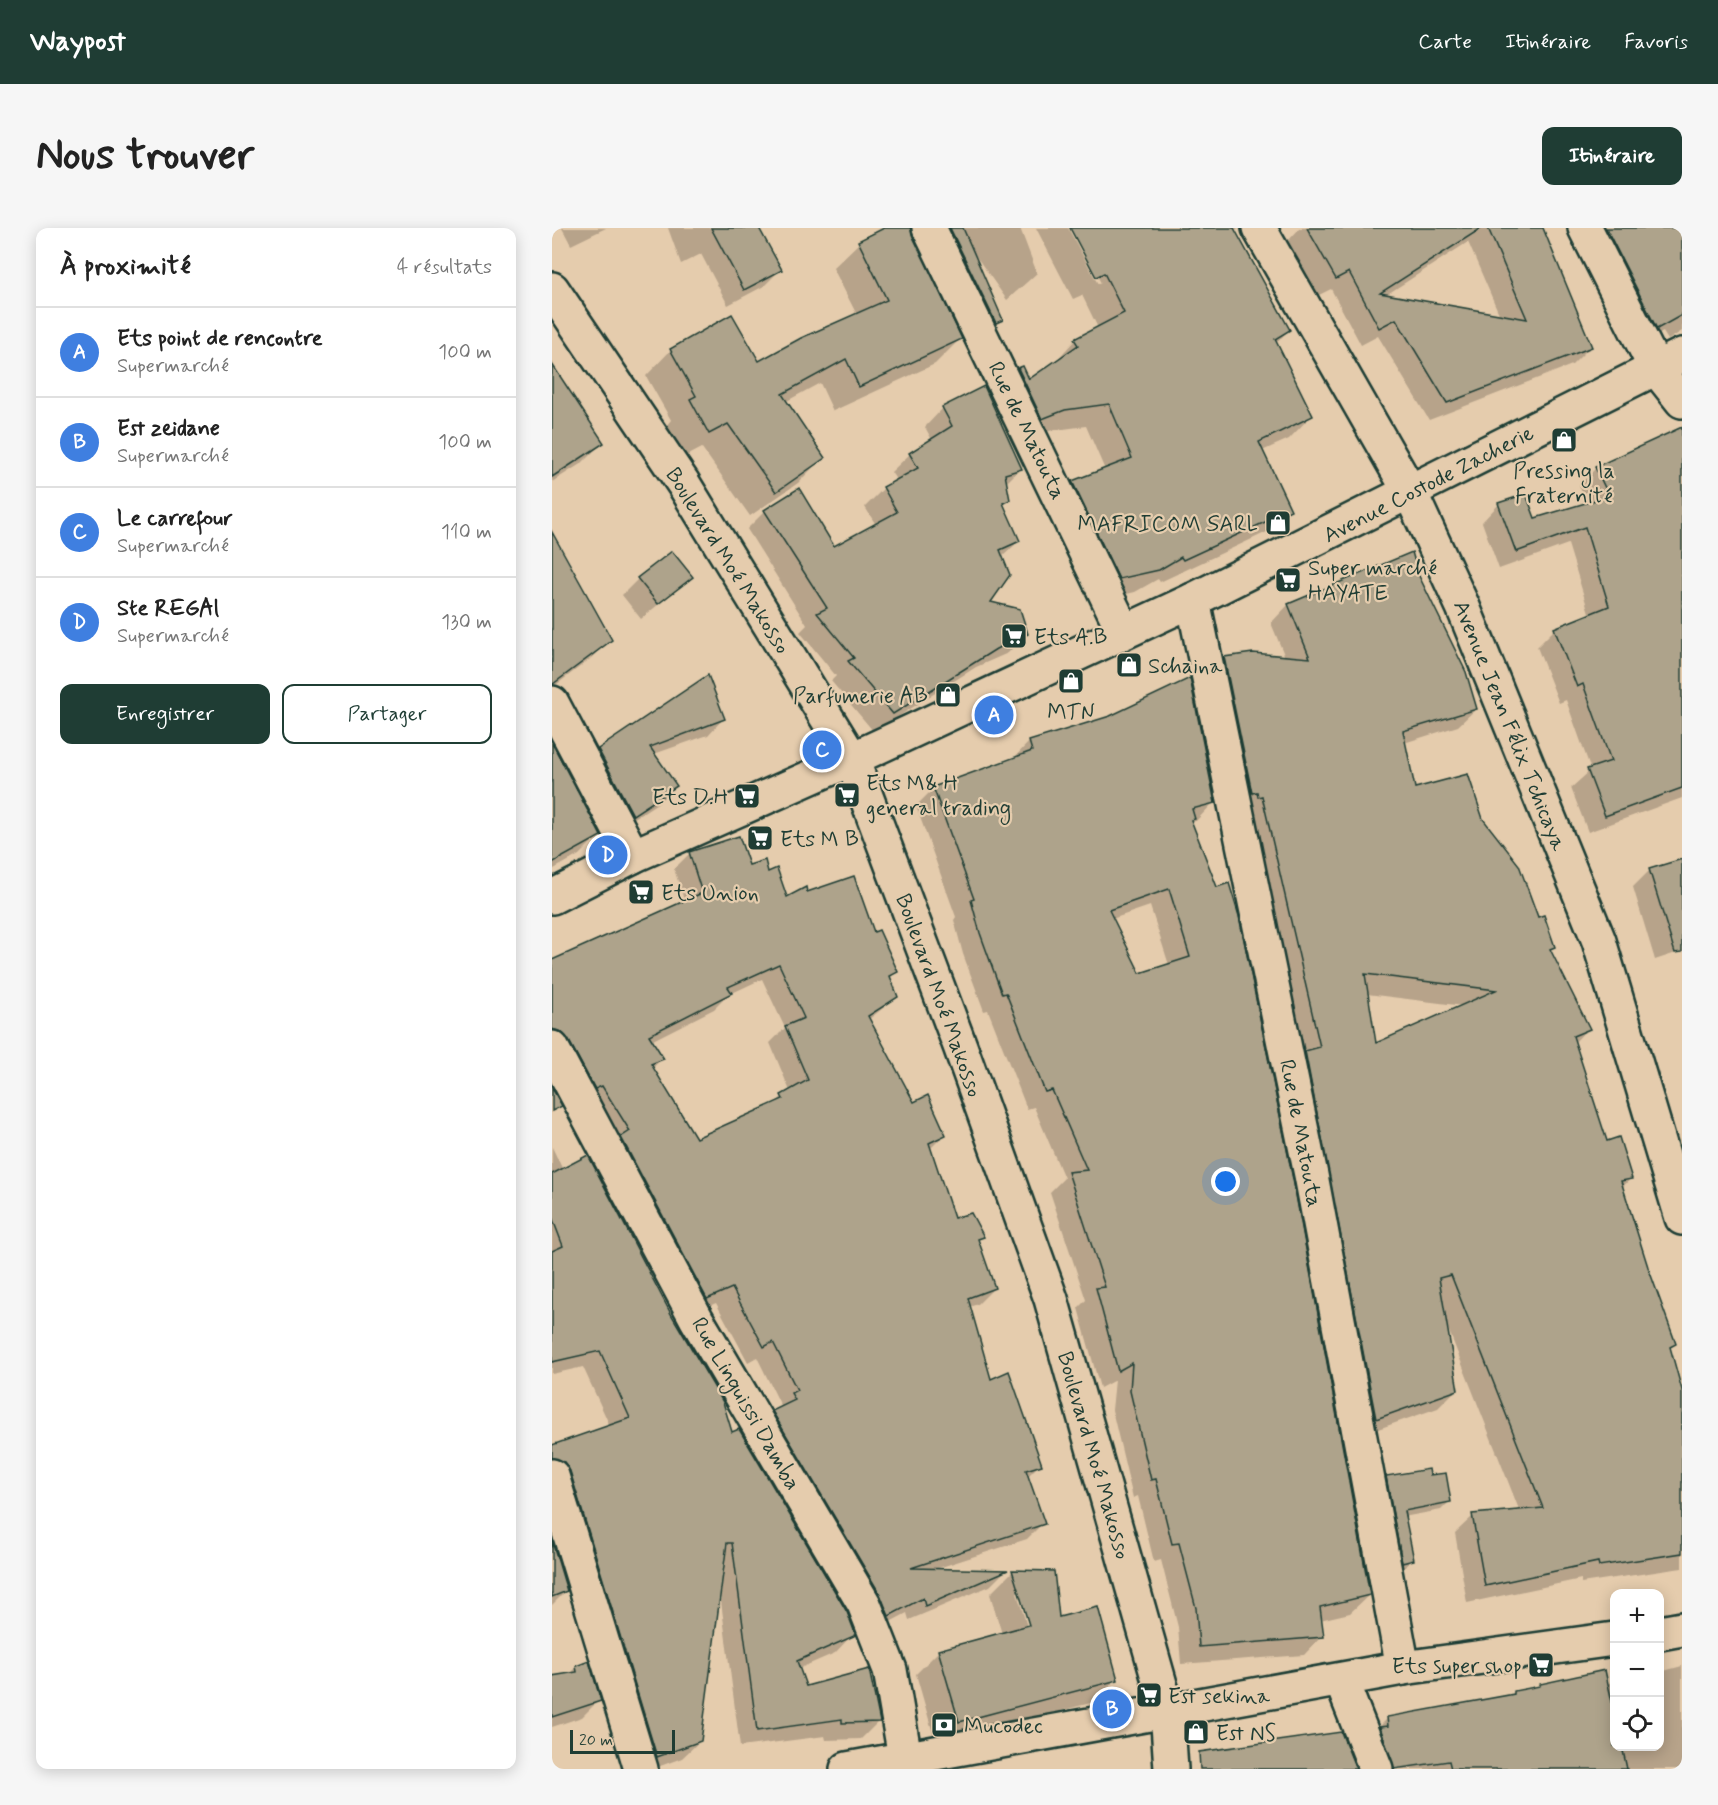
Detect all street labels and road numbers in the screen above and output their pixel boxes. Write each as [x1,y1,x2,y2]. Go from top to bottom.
street label: Rue de Matouta [981,357,1072,504]
street label: Avenue Costode Zacherie [1319,419,1539,550]
street label: Boulevard Moé Makosso [659,463,796,659]
street label: Avenue Jean Félix Tchicaya [1446,596,1573,856]
street label: Boulevard Moé Makosso [888,890,988,1101]
street label: Rue de Matouta [1272,1057,1328,1210]
street label: Rue Linguissi Damba [682,1313,806,1497]
street label: Boulevard Moé Makosso [1050,1349,1136,1563]

